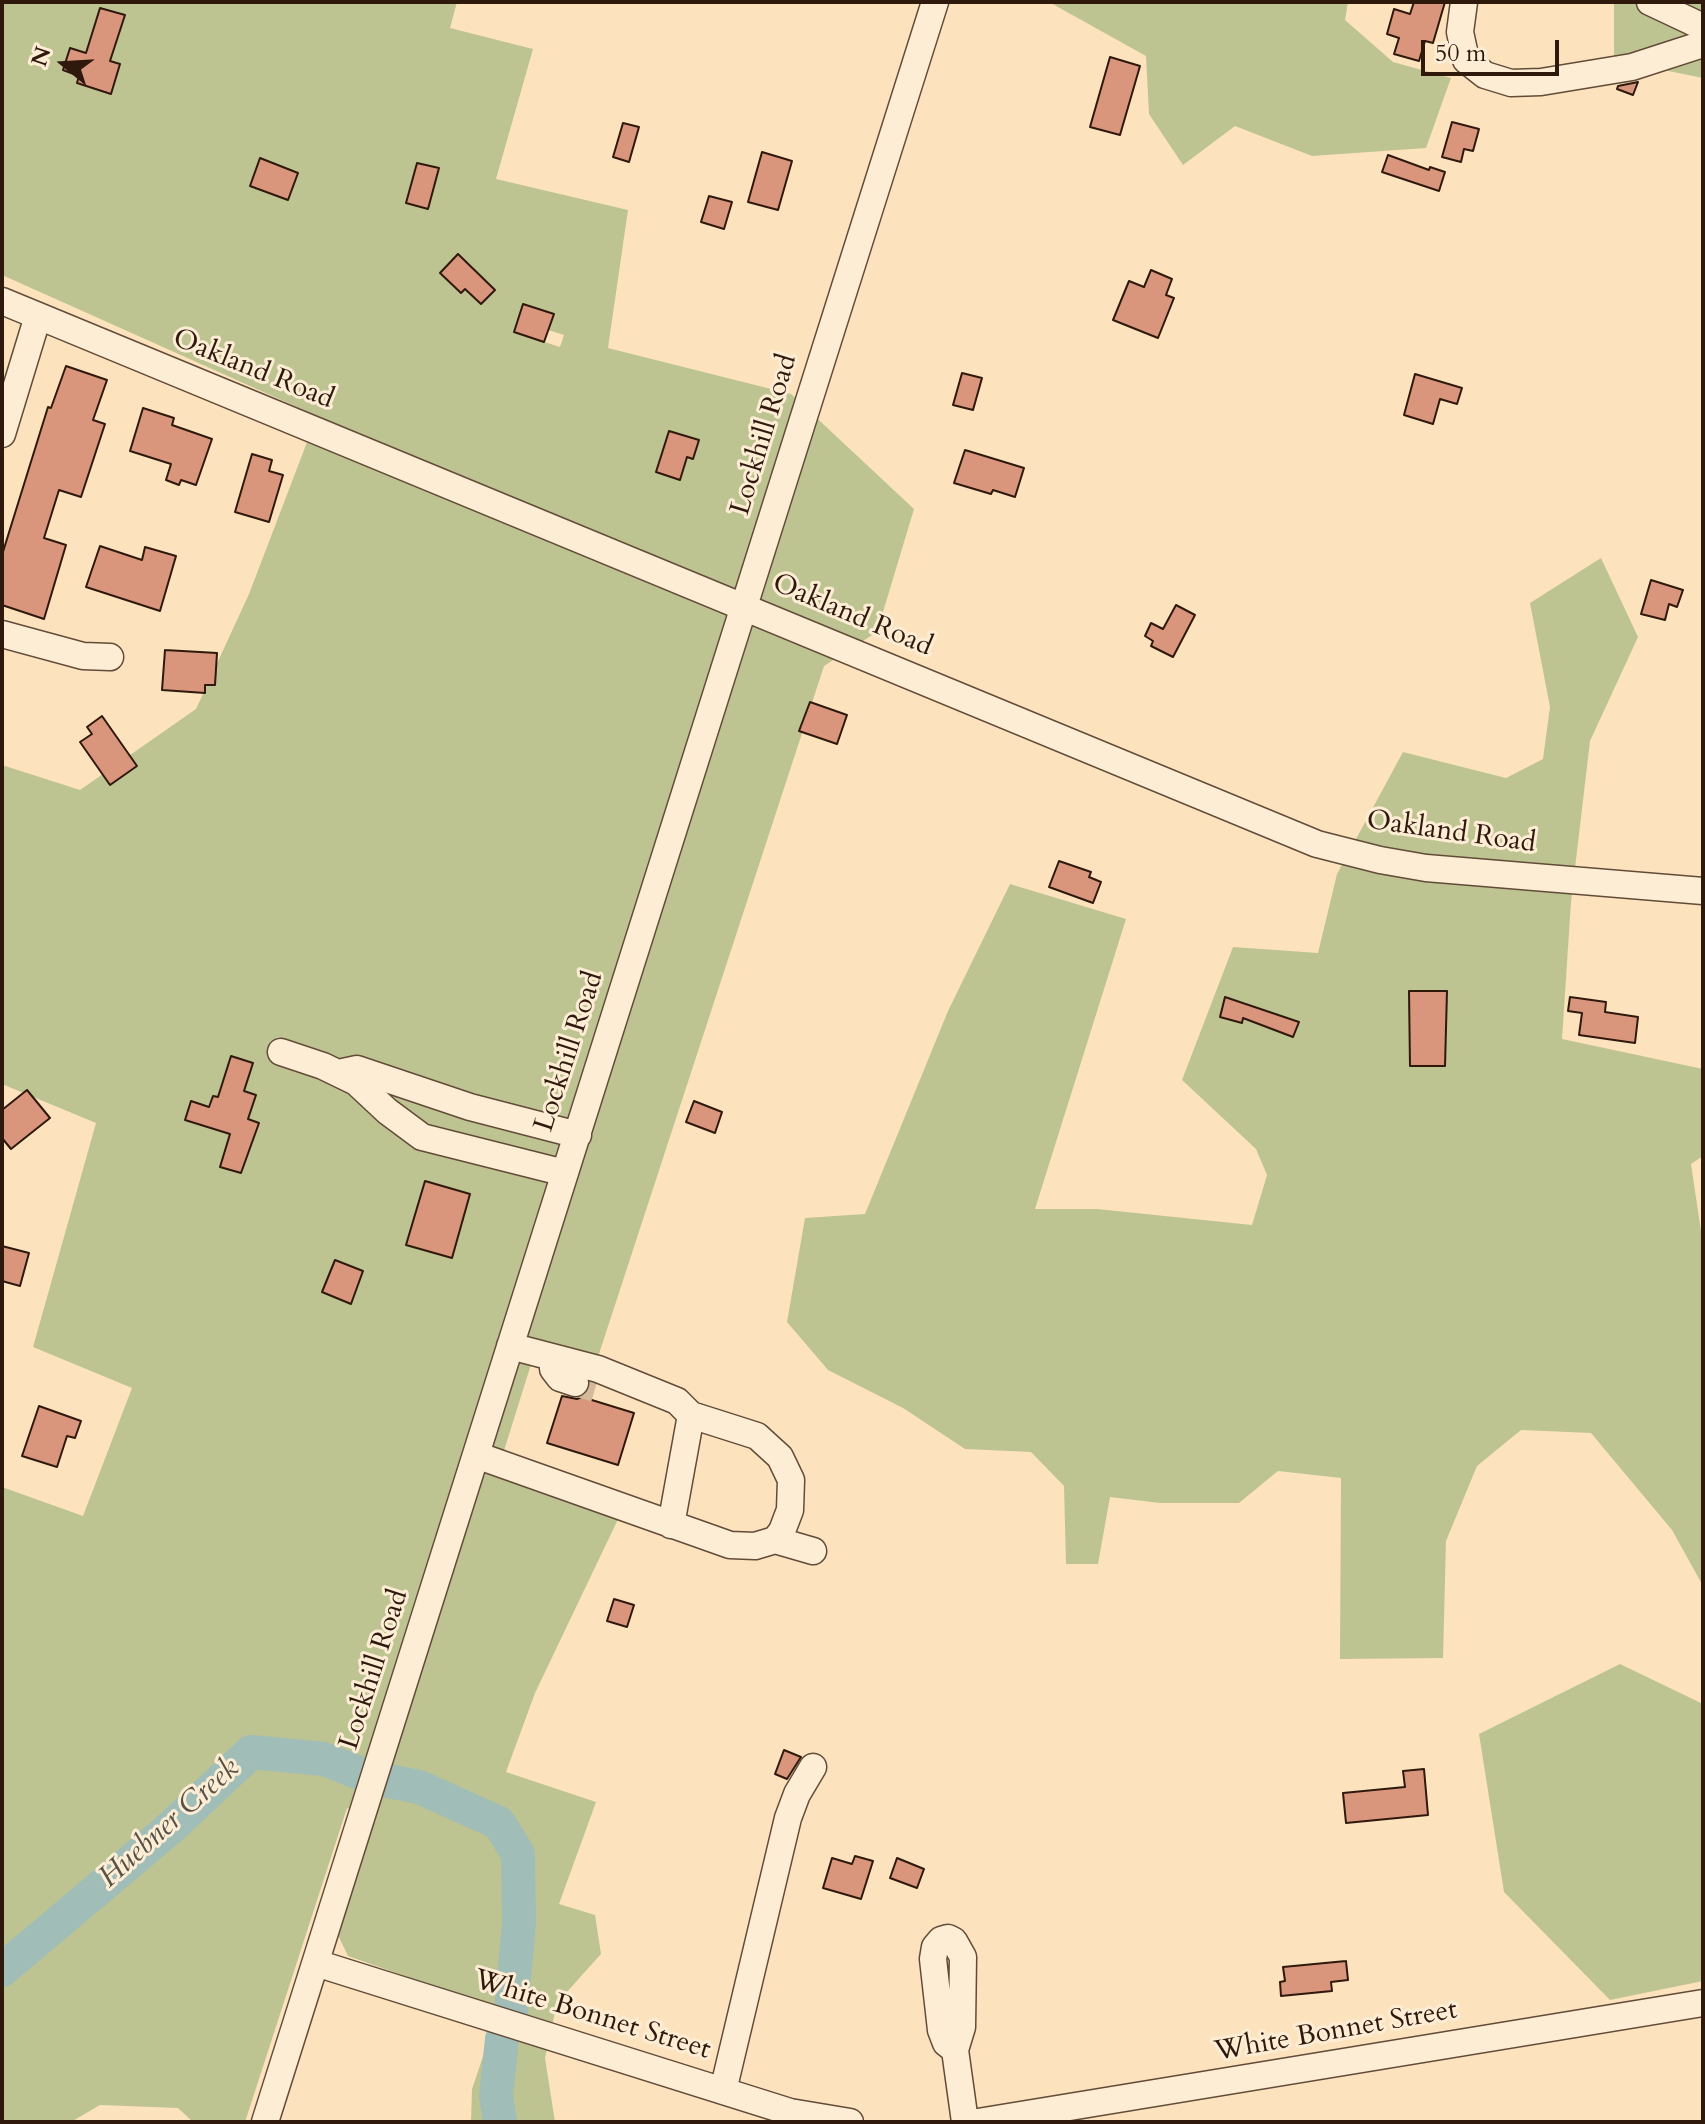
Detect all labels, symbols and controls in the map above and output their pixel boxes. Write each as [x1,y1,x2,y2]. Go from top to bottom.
north arrow [24,24,104,104]
scale bar [1425,24,1563,74]
text: 50 m [1435,37,1486,70]
text: N [24,43,58,70]
street label: Oakland Road [168,323,338,417]
street label: Lockhill Road [725,351,805,519]
street label: Oakland Road [767,567,937,665]
street label: Oakland Road [1364,805,1538,861]
street label: Lockhill Road [528,968,612,1136]
street label: Lockhill Road [333,1586,417,1754]
water label: Huebner Creek [92,1752,248,1896]
street label: White Bonnet Street [470,1964,714,2068]
street label: White Bonnet Street [1212,1994,1460,2070]

